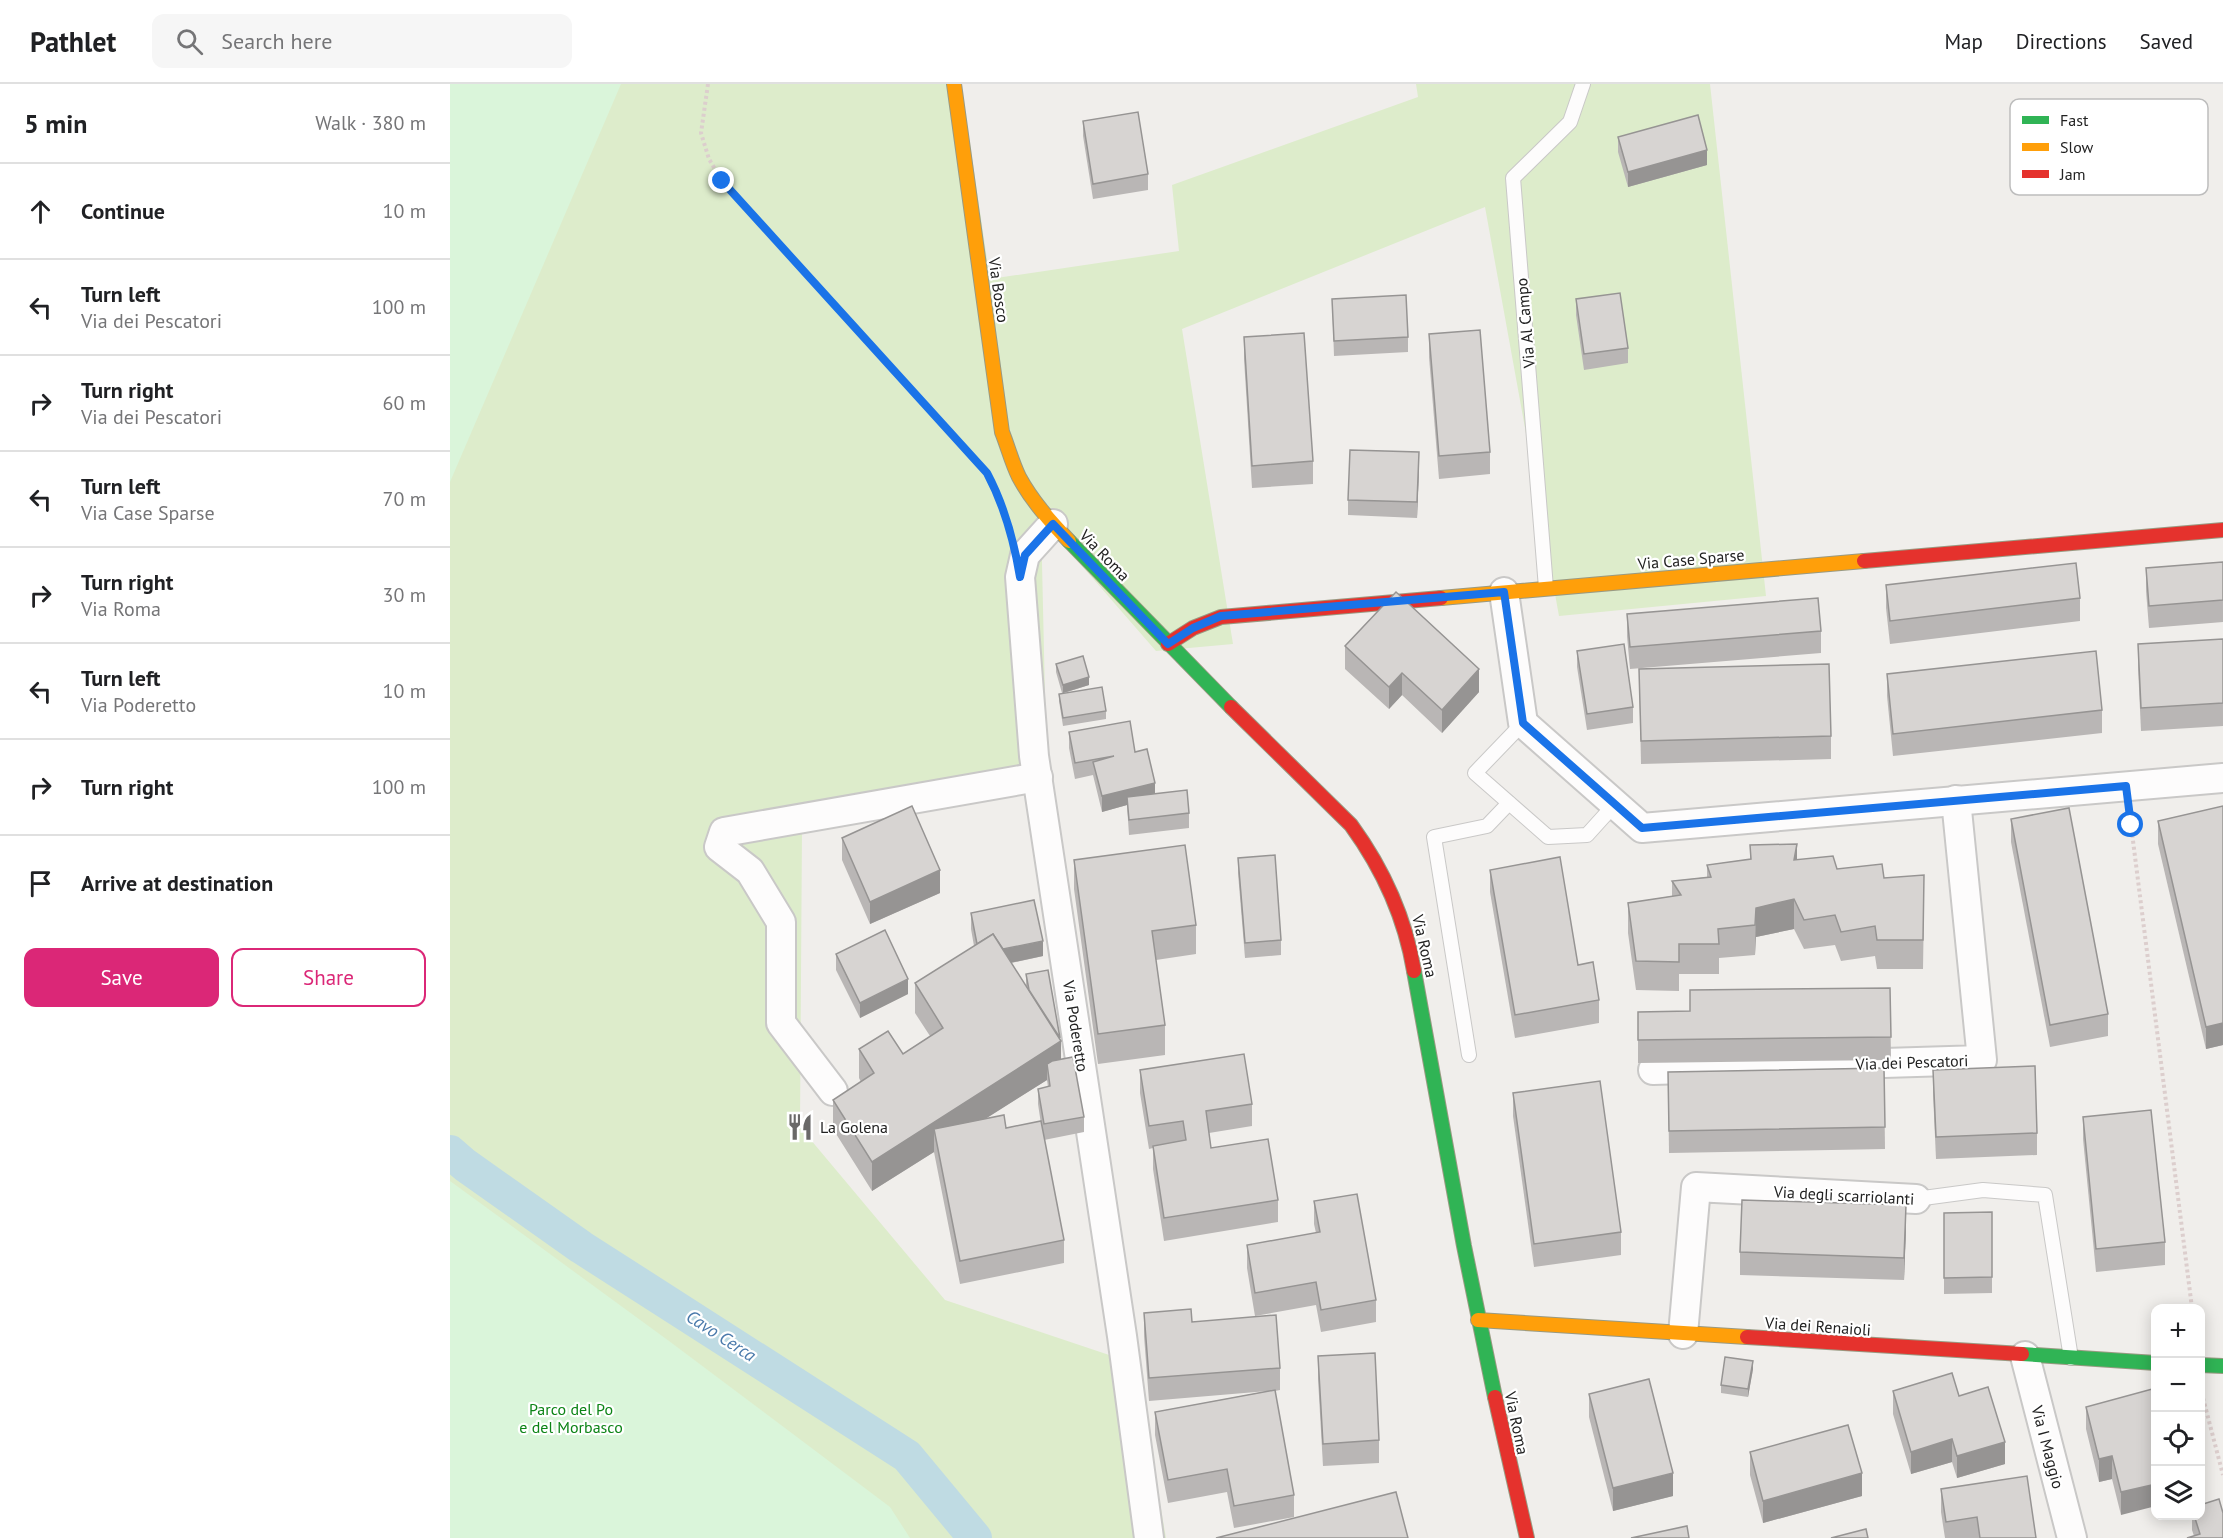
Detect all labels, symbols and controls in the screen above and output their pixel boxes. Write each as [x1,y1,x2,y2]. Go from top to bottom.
search box [152,14,572,68]
text: Pathlet [30,23,116,60]
icon: search [173,25,206,58]
text: Search here [221,27,332,55]
text: Map [1944,28,1983,55]
text: Directions [2016,28,2107,55]
text: Saved [2140,28,2193,55]
legend [2010,99,2208,195]
text: 5 min [24,107,87,140]
text: Walk · 380 m [315,110,426,136]
text: Fast [2060,110,2089,130]
text: Slow [2060,137,2094,157]
text: Jam [2059,164,2086,184]
route end [708,167,734,193]
icon: ahead [24,195,57,228]
text: Continue [81,197,165,225]
text: 10 m [383,198,426,224]
street label: Via Bosco [984,255,1013,324]
street label: Via Al Campo [1511,277,1539,370]
text: Turn left [81,280,161,308]
icon: left [24,291,57,324]
text: 100 m [372,294,426,320]
text: Via dei Pescatori [81,308,222,334]
text: Turn right [81,376,173,404]
icon: right [24,387,57,420]
text: 60 m [383,390,426,416]
text: Via dei Pescatori [81,404,222,430]
text: Turn left [81,472,161,500]
icon: left [24,483,57,516]
text: 70 m [383,486,426,512]
text: Via Case Sparse [81,500,215,526]
street label: Via Roma [1075,524,1134,585]
street label: Via Case Sparse [1636,544,1745,574]
text: Turn right [81,568,173,596]
icon: right [24,579,57,612]
text: 30 m [383,582,426,608]
text: Via Roma [81,596,161,622]
text: Turn left [81,664,161,692]
icon: left [24,675,57,708]
text: 10 m [383,678,426,704]
text: Via Poderetto [81,692,196,718]
icon: right [24,771,57,804]
text: Turn right [81,773,173,801]
text: 100 m [372,774,426,800]
route start [2117,811,2143,837]
icon: arrive [24,867,57,900]
text: Arrive at destination [81,869,273,897]
street label: Via Roma [1408,912,1442,979]
button: Save [24,948,219,1007]
button: Share [231,948,426,1007]
street label: Via Poderetto [1059,978,1093,1073]
street label: Via dei Pescatori [1854,1050,1969,1074]
restaurant icon: La Golena [785,1112,815,1142]
place label: La Golena [820,1117,888,1137]
street label: Via degli scarriolanti [1772,1181,1915,1209]
map controls [2151,1304,2205,1520]
button: + [2151,1304,2205,1358]
water label: Cavo Cerca [682,1305,761,1367]
street label: Via dei Renaioli [1763,1312,1872,1340]
button: − [2151,1358,2205,1412]
street label: Via Roma [1500,1389,1533,1456]
park label: Parco del Po e del Morbasco [519,1399,623,1437]
street label: Via I Maggio [2027,1402,2069,1491]
button: locate [2151,1412,2205,1466]
button: layers [2151,1466,2205,1520]

